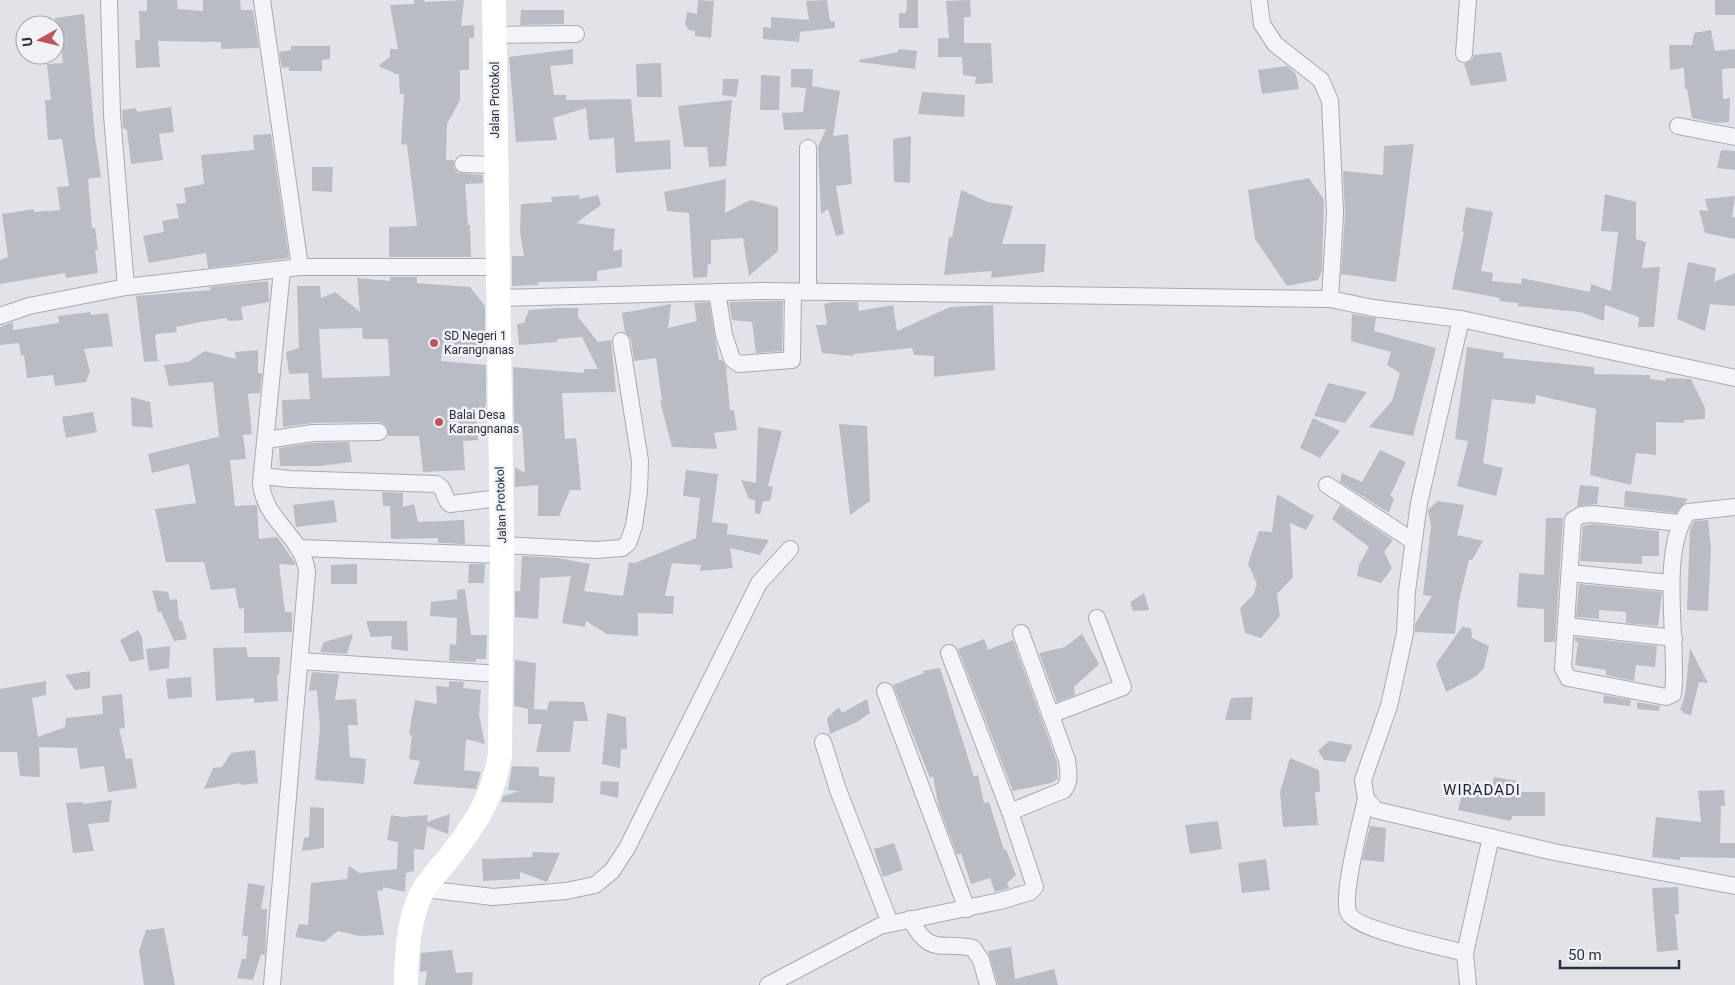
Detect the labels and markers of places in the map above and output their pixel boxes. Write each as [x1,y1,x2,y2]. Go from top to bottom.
place label: SD Negeri 1 Karangnanas [444,329,514,357]
marker: SD Negeri 1 Karangnanas [428,337,440,349]
place label: Balai Desa Karangnanas [449,408,519,436]
marker: Balai Desa Karangnanas [433,416,445,428]

